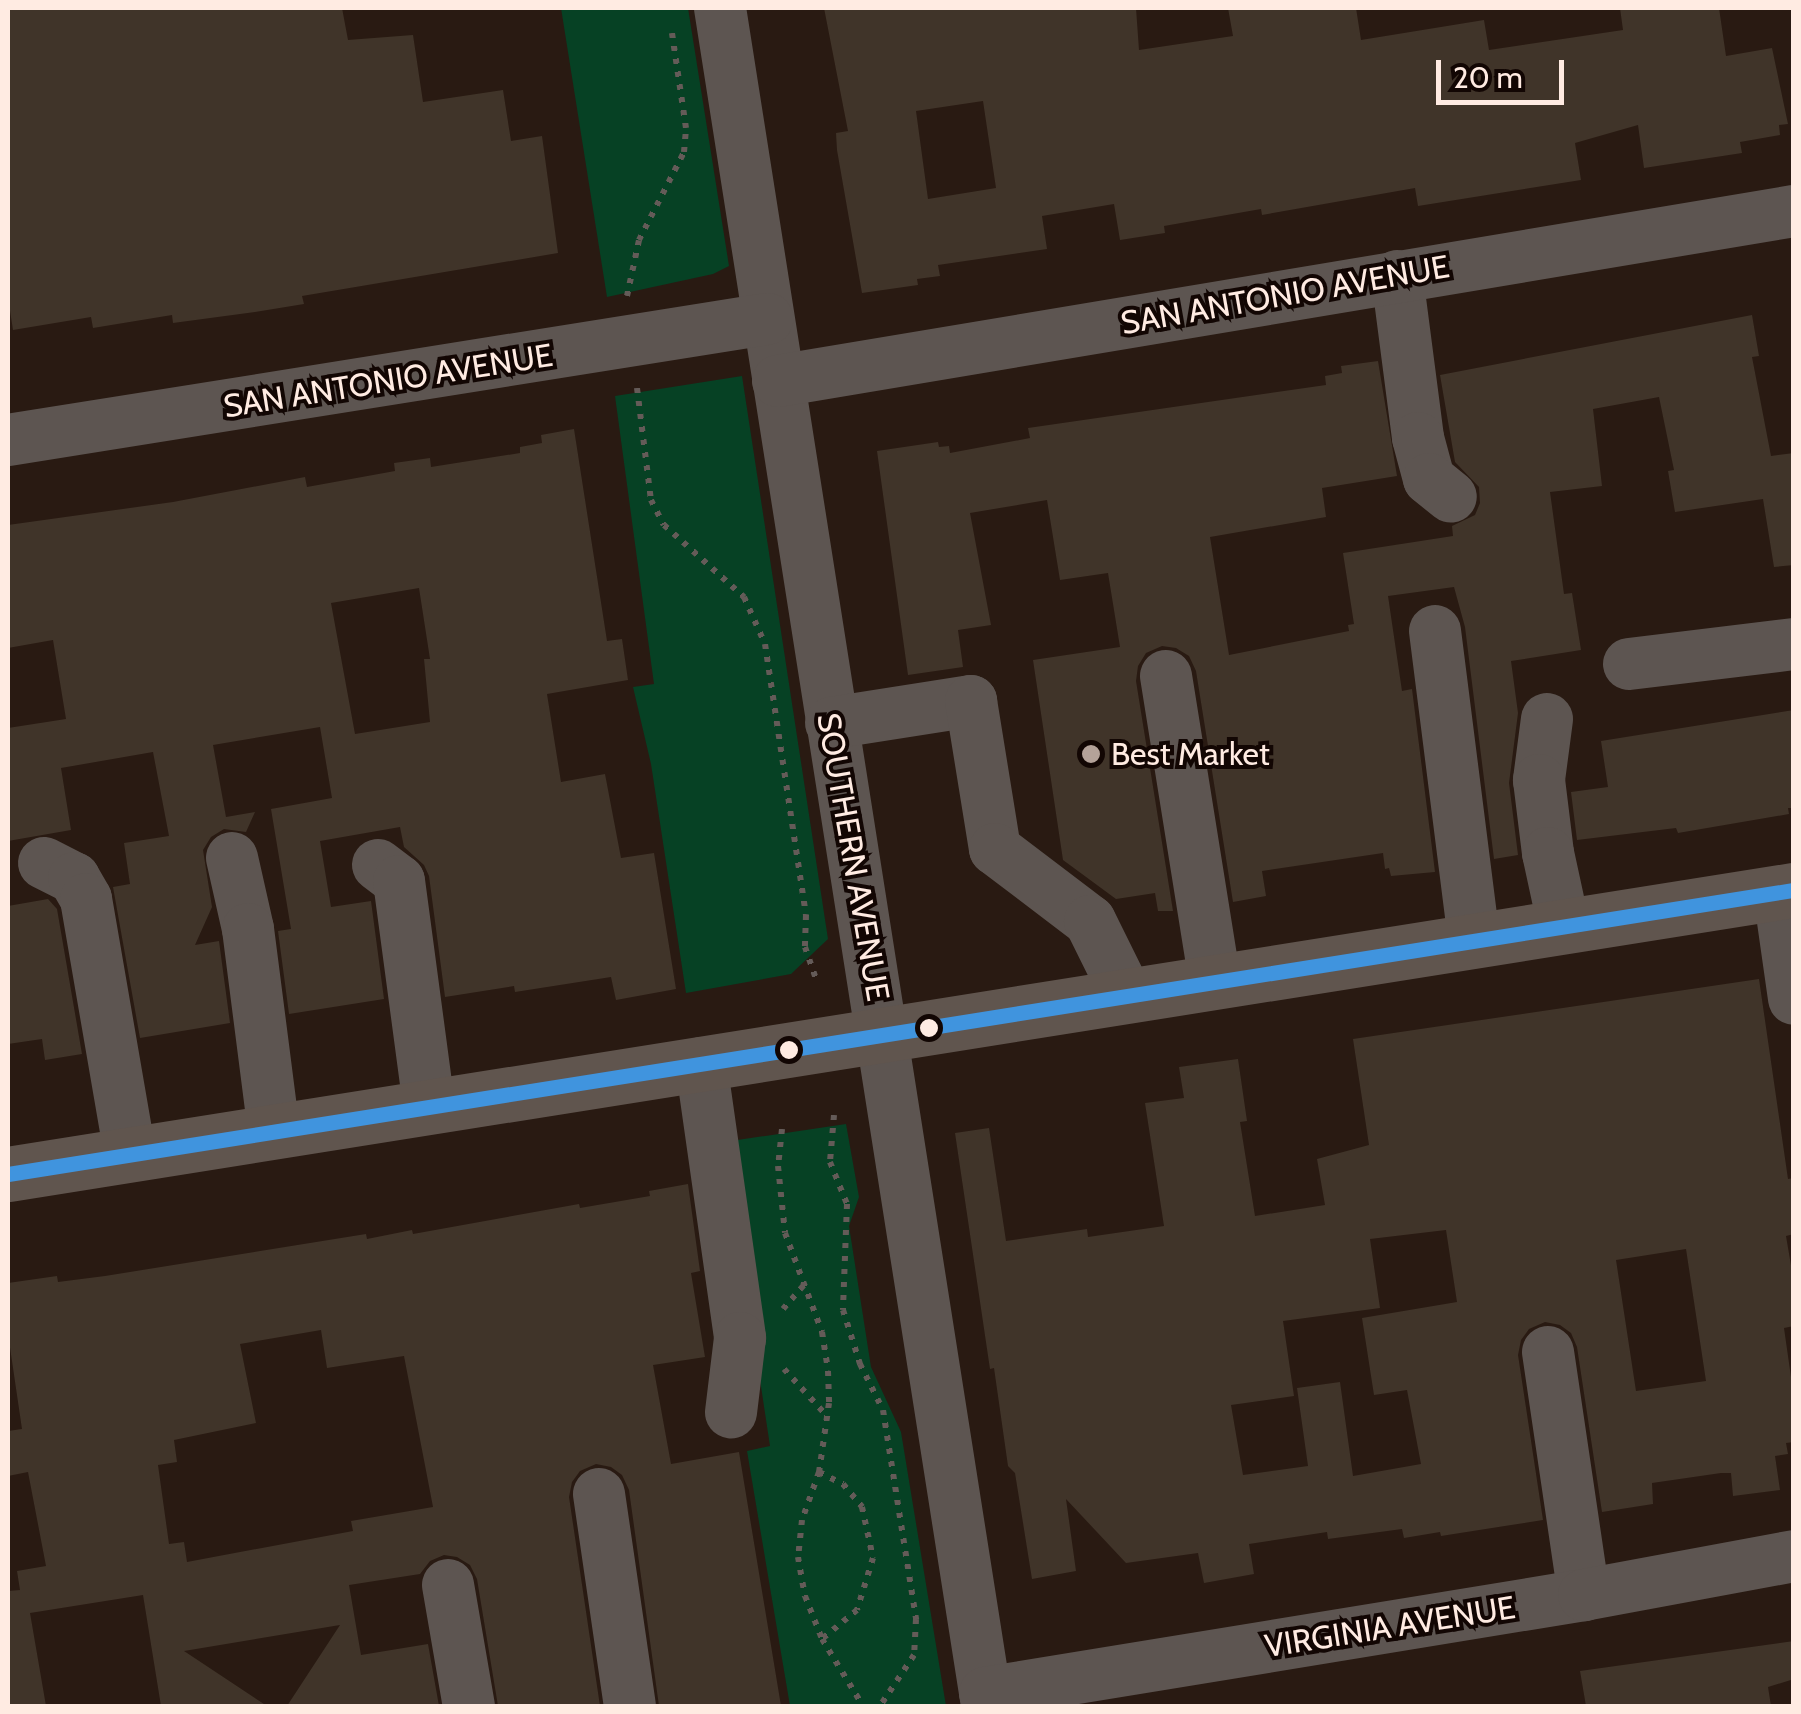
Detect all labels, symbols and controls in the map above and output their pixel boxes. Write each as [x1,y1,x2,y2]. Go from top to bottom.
scale bar [1441,40,1568,102]
text: 20 m [1453,59,1523,96]
street label: SAN ANTONIO AVENUE [1118,247,1452,343]
street label: SAN ANTONIO AVENUE [221,336,555,426]
street label: SOUTHERN AVENUE [809,710,897,1004]
place label: Best Market [1111,735,1270,773]
marker: Best Market [1080,743,1102,765]
unlabelled marker [919,1018,939,1038]
unlabelled marker [779,1040,799,1060]
street label: VIRGINIA AVENUE [1262,1588,1518,1666]

